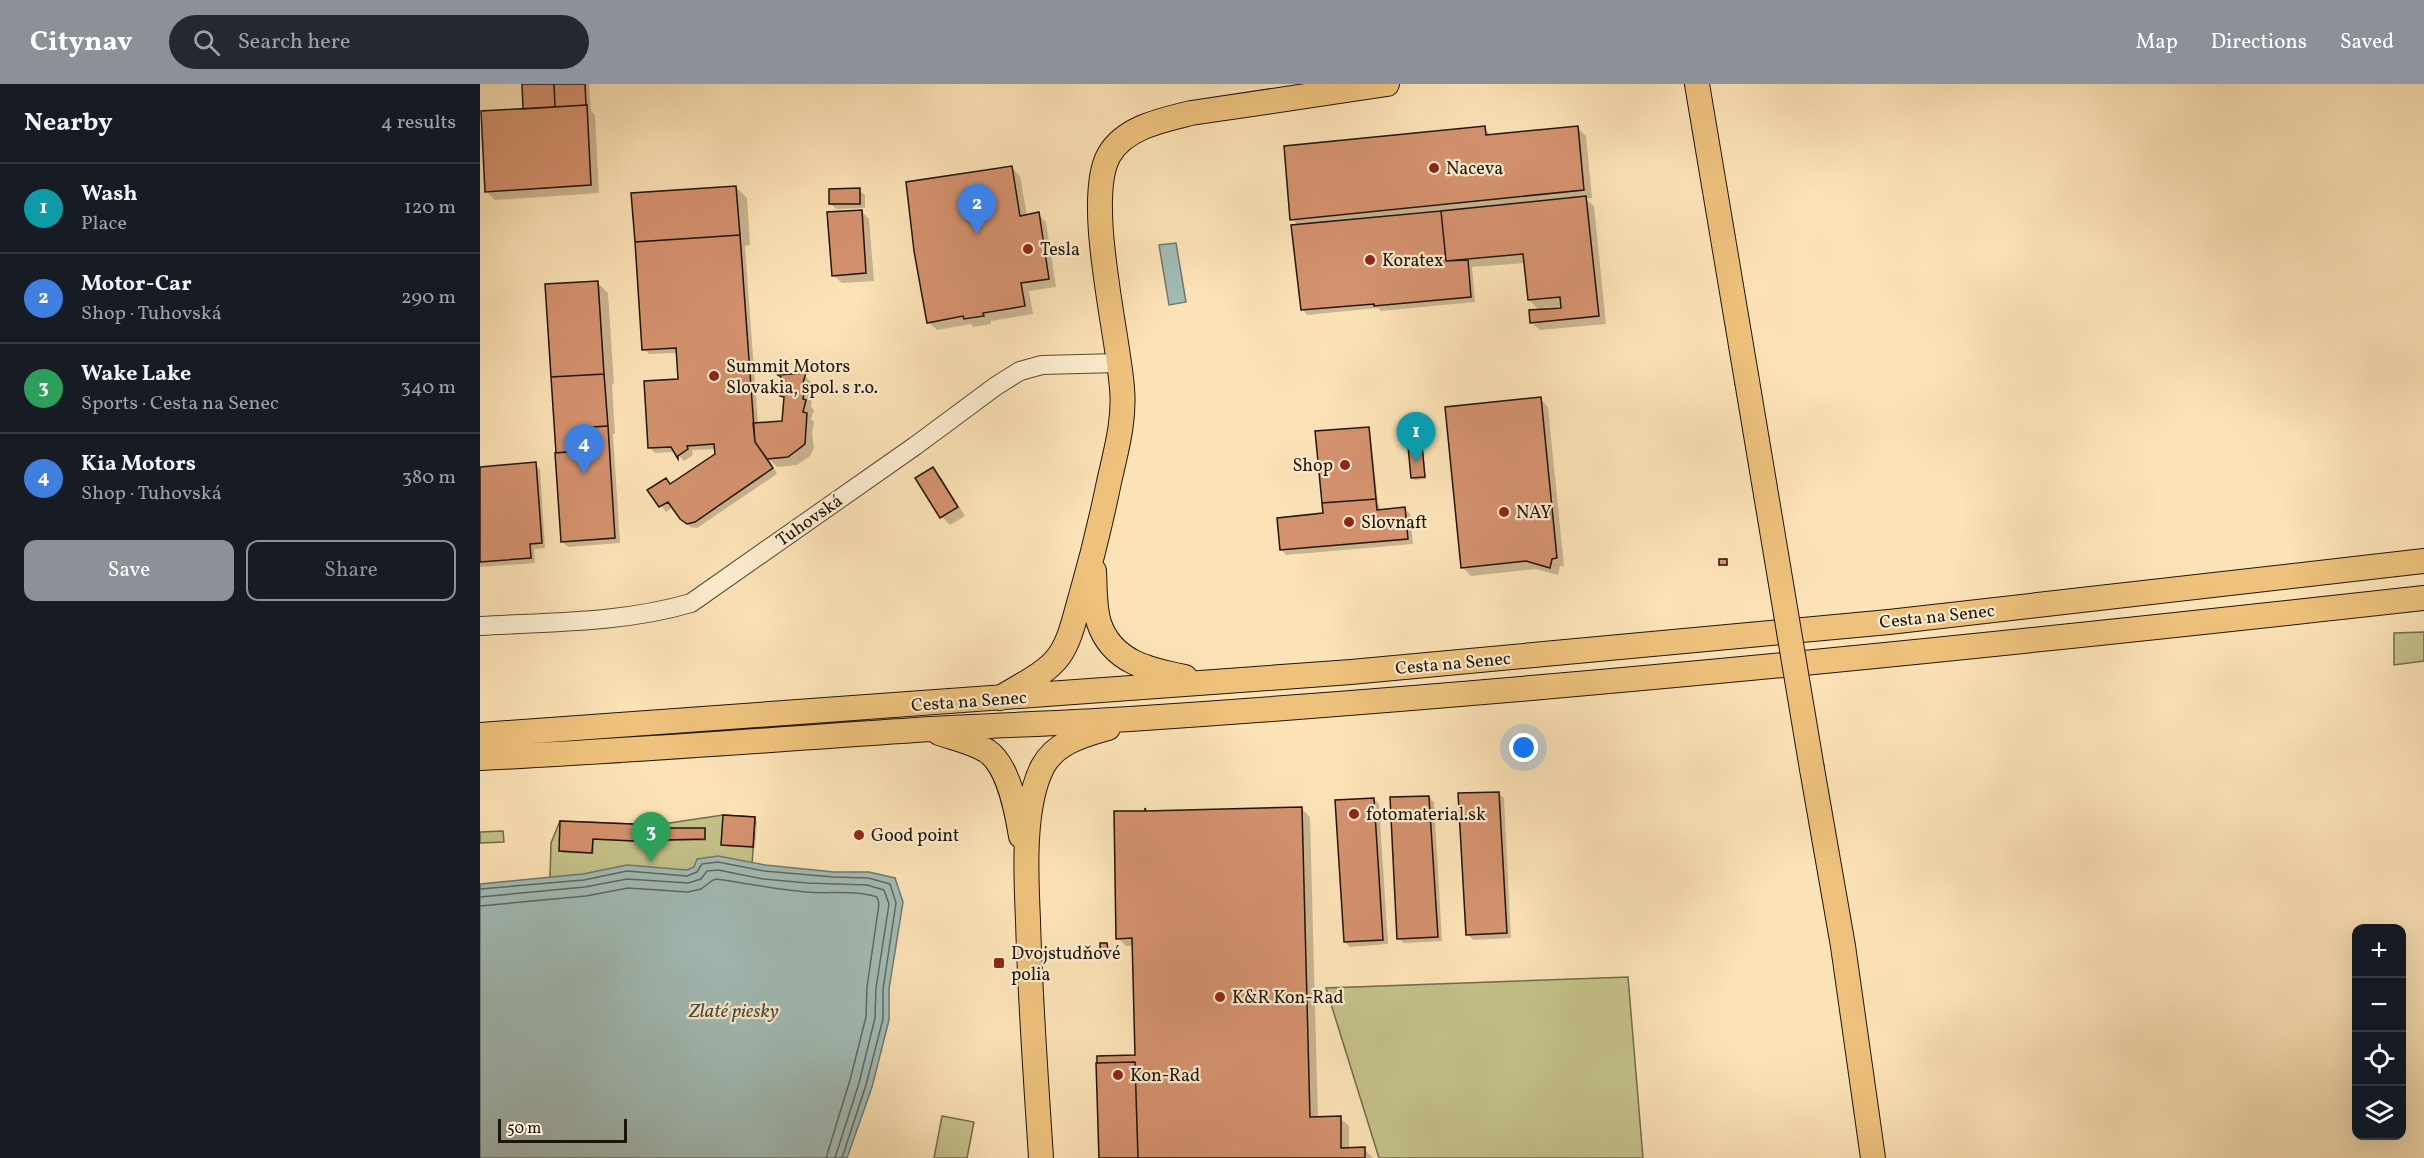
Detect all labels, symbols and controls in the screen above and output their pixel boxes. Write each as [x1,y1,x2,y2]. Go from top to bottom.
search box [169,15,589,69]
text: Citynav [30,23,133,62]
icon: search [190,26,223,59]
text: Search here [238,27,350,58]
text: Map [2136,28,2178,57]
text: Directions [2211,28,2307,57]
text: Saved [2340,28,2394,57]
text: Nearby [24,105,113,141]
text: 4 results [381,109,456,137]
place label: Naceva [1446,157,1503,182]
marker: Naceva [1427,161,1441,175]
text: Wash [81,179,138,210]
pin: 2 [958,184,996,234]
text: 1 [39,194,48,222]
text: 120 m [404,194,456,222]
text: Place [81,210,127,238]
place label: Tesla [1040,238,1080,263]
marker: Tesla [1021,242,1035,256]
place label: Koratex [1382,249,1443,274]
marker: Koratex [1363,253,1377,267]
text: Motor-Car [81,269,192,300]
text: 2 [38,284,49,312]
text: 290 m [401,284,456,312]
text: Shop · Tuhovská [81,300,222,328]
place label: Summit Motors Slovakia, spol. s r.o. [726,355,878,401]
text: Wake Lake [81,359,191,390]
marker: Summit Motors Slovakia, spol. s r.o. [707,369,721,383]
text: 3 [38,374,49,402]
text: 340 m [400,374,456,402]
text: Sports · Cesta na Senec [81,390,279,418]
pin: 1 [1396,412,1436,462]
pin: 4 [564,424,604,474]
text: Kia Motors [81,449,196,480]
place label: Shop [1292,454,1333,479]
marker: Shop [1338,458,1352,472]
text: 4 [37,464,50,492]
text: 380 m [402,464,456,492]
text: Shop · Tuhovská [81,480,222,508]
street label: Tuhovská [772,489,848,553]
place label: NAY [1516,501,1552,526]
marker: NAY [1497,505,1511,519]
place label: Slovnaft [1361,511,1427,536]
marker: Slovnaft [1342,515,1356,529]
button: Save [24,540,234,601]
button: Share [246,540,456,601]
street label: Cesta na Senec [1878,599,1996,636]
street label: Cesta na Senec [1394,647,1512,682]
street label: Cesta na Senec [910,686,1028,719]
your location [1509,733,1538,762]
place label: fotomaterial.sk [1366,803,1486,828]
marker: fotomaterial.sk [1347,807,1361,821]
pin: 3 [632,812,670,862]
place label: Good point [871,824,959,849]
marker: Good point [852,828,866,842]
map controls [2352,924,2406,1140]
button: + [2352,924,2406,978]
place label: Dvojstudňové polia [1011,942,1120,988]
marker: Dvojstudňové polia [992,956,1006,970]
button: − [2352,978,2406,1032]
place label: K&R Kon-Rad [1232,986,1344,1011]
marker: K&R Kon-Rad [1213,990,1227,1004]
water label: Zlaté piesky [688,998,779,1026]
button: locate [2352,1032,2406,1086]
place label: Kon-Rad [1130,1064,1200,1089]
marker: Kon-Rad [1111,1068,1125,1082]
button: layers [2352,1086,2406,1140]
scale bar [498,1116,627,1144]
text: 50 m [507,1118,541,1140]

